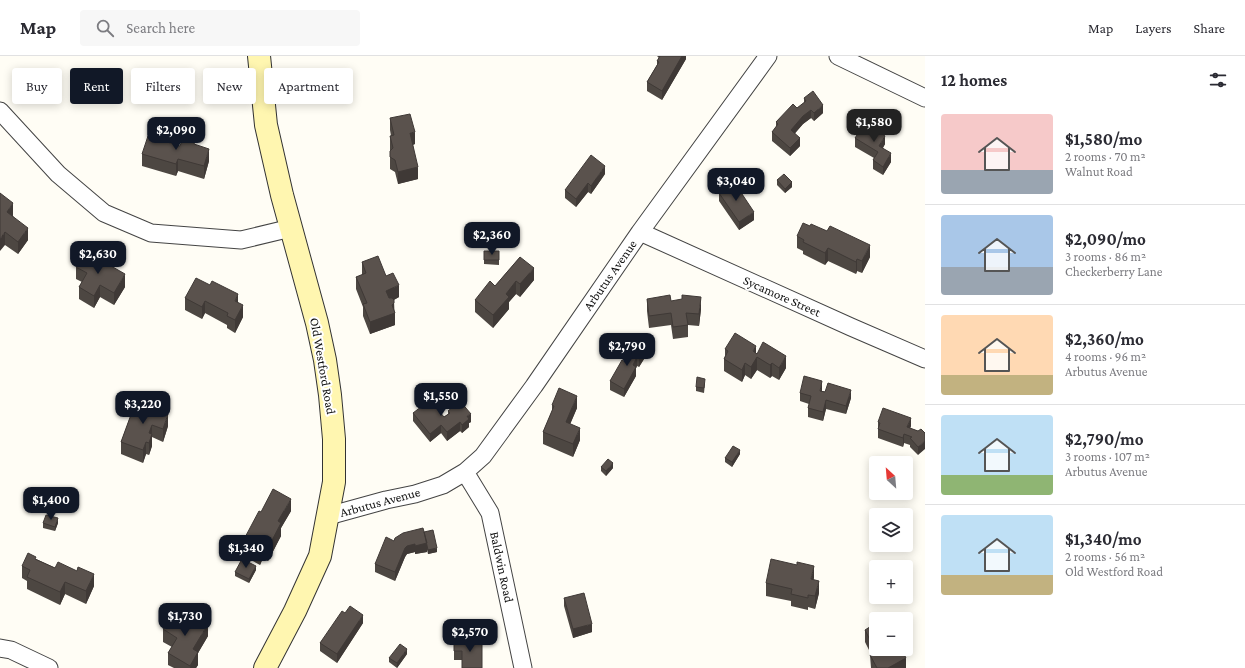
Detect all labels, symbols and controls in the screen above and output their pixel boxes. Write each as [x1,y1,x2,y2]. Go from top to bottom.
search box [80,10,360,46]
text: Map [20,17,56,38]
icon: search [94,17,116,39]
text: Search here [126,20,195,36]
text: Map [1088,20,1113,36]
text: Layers [1135,20,1172,36]
text: Share [1194,20,1225,36]
chip: Buy [12,68,62,104]
chip: Rent [70,68,123,104]
chip: Filters [131,68,195,104]
chip: New [203,68,256,104]
chip: Apartment [264,68,353,104]
icon: filters [1207,69,1229,91]
text: 12 homes [941,71,1007,90]
pin: $1,580 [841,109,907,143]
text: $1,580 [856,114,892,129]
pin: $2,090 [143,117,209,151]
text: $2,090 [156,122,196,137]
icon: home [973,130,1021,178]
text: $1,580/mo [1065,130,1142,149]
text: 2 rooms · 70 m² [1065,149,1146,164]
text: Walnut Road [1065,164,1133,179]
pin: $3,040 [703,168,769,202]
text: $3,040 [716,173,756,188]
pin: $2,360 [459,222,525,256]
text: $2,360 [473,227,511,242]
text: $2,090/mo [1065,230,1146,249]
icon: home [973,231,1021,279]
street label: Arbutus Avenue [580,237,640,313]
pin: $2,630 [65,241,131,275]
text: $2,630 [79,246,117,261]
text: 3 rooms · 86 m² [1065,249,1146,264]
text: Checkerberry Lane [1065,264,1162,279]
street label: Sycamore Street [741,272,824,320]
street label: Old Westford Road [307,316,339,416]
text: $2,360/mo [1065,330,1144,349]
icon: home [973,331,1021,379]
pin: $2,790 [594,333,660,367]
text: $2,790 [608,338,646,353]
text: 4 rooms · 96 m² [1065,349,1146,364]
text: Arbutus Avenue [1065,364,1148,379]
pin: $1,550 [408,383,474,417]
text: $1,550 [423,388,459,403]
pin: $3,220 [110,391,176,425]
text: $3,220 [124,396,162,411]
text: $2,790/mo [1065,430,1143,449]
icon: home [973,431,1021,479]
text: 3 rooms · 107 m² [1065,449,1150,464]
north arrow [869,456,913,500]
map controls [869,456,913,656]
text: Arbutus Avenue [1065,464,1148,479]
street label: Arbutus Avenue [338,484,422,520]
pin: $1,400 [18,487,84,521]
text: $1,400 [32,492,70,507]
button: layers [869,508,913,552]
street label: Baldwin Road [487,530,517,604]
text: $1,340/mo [1065,530,1142,549]
icon: home [973,531,1021,579]
pin: $1,340 [213,535,279,569]
text: $1,340 [228,540,264,555]
text: 2 rooms · 56 m² [1065,549,1145,564]
button: + [869,560,913,604]
text: Old Westford Road [1065,564,1163,579]
pin: $1,730 [152,603,218,637]
text: $1,730 [167,608,203,623]
button: − [869,612,913,656]
pin: $2,570 [437,619,503,653]
text: $2,570 [452,624,488,639]

